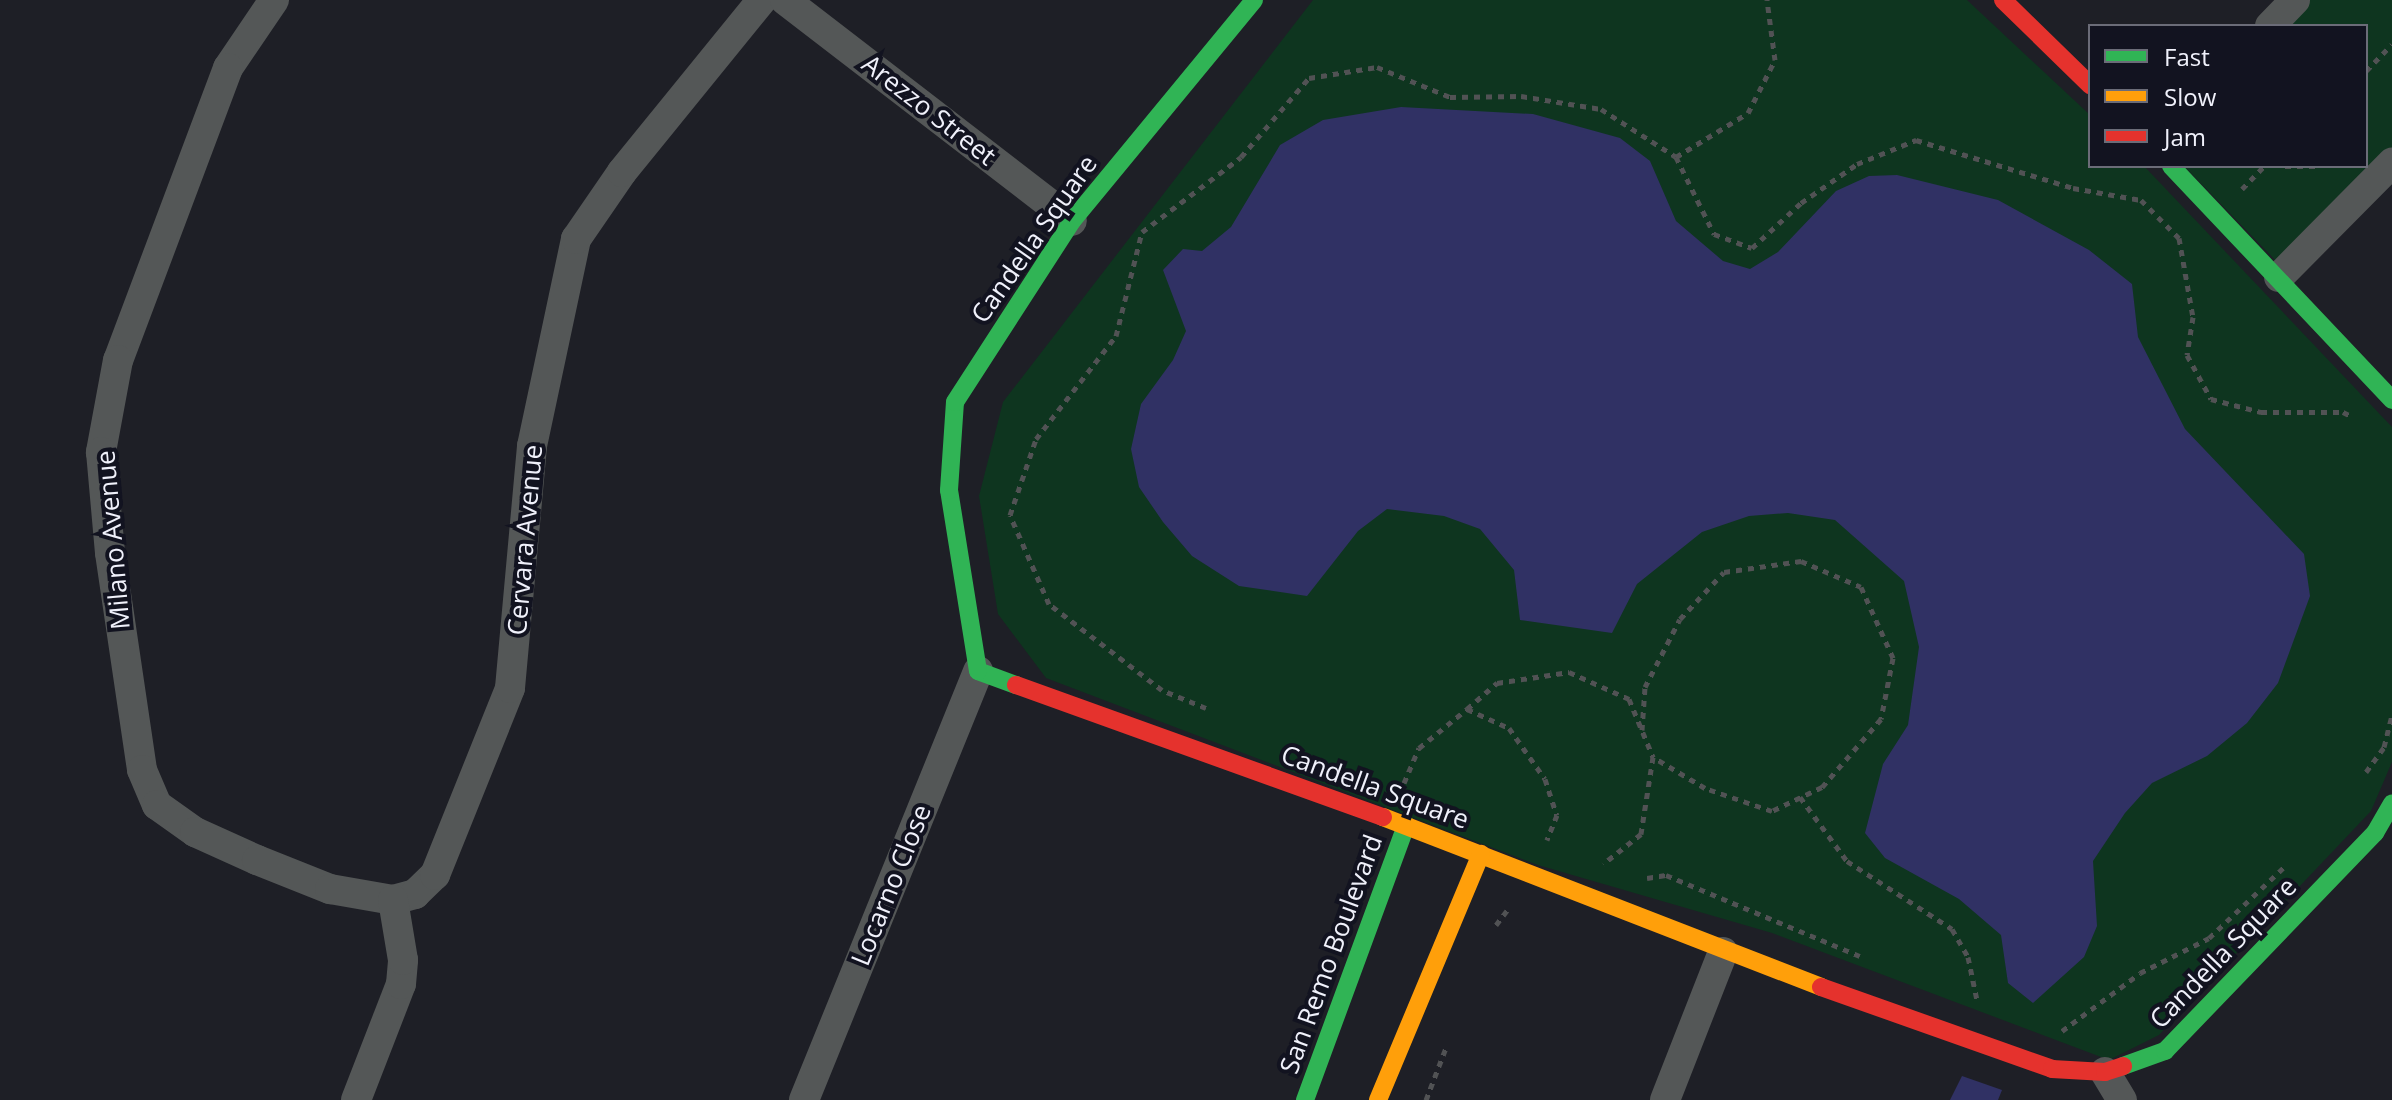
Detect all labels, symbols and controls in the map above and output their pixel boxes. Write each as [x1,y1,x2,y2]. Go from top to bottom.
legend [2088,24,2368,168]
text: Fast [2164,40,2210,73]
street label: Arezzo Street [856,48,1002,172]
text: Slow [2164,80,2216,113]
text: Jam [2164,120,2206,153]
street label: Candella Square [965,149,1103,329]
street label: Cervara Avenue [501,443,549,637]
street label: Milano Avenue [90,449,136,631]
street label: Candella Square [1277,739,1473,835]
street label: Locarno Close [845,800,937,970]
street label: San Remo Boulevard [1273,830,1389,1078]
street label: Candella Square [2143,871,2303,1035]

